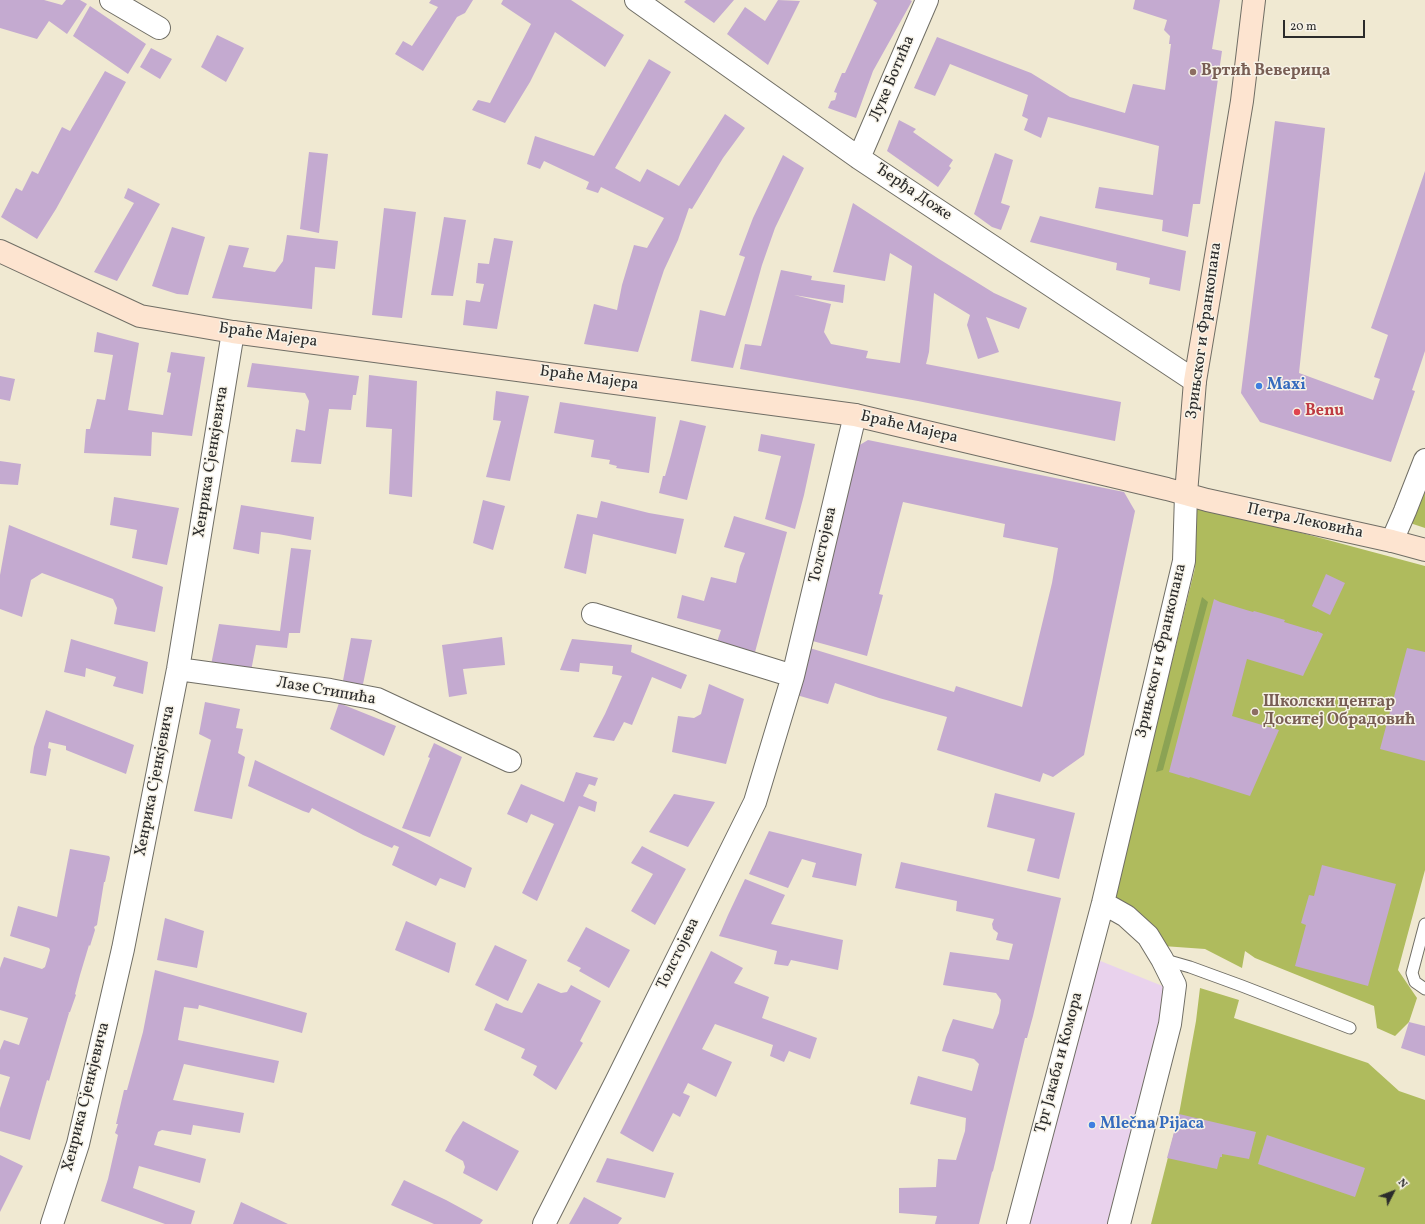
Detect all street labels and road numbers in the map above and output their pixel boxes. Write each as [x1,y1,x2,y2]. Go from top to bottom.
street label: Луке Ботића [866,33,920,125]
street label: Ђерђа Доже [871,160,955,226]
street label: Зрињског и Франкопана [1183,241,1227,421]
street label: Браће Мајера [217,320,319,352]
street label: Браће Мајера [538,363,640,395]
street label: Хенрика Сјенкјевича [191,385,233,539]
street label: Браће Мајера [858,407,960,449]
street label: Петра Лековића [1245,500,1365,544]
street label: Толстојева [806,505,842,585]
street label: Зрињског и Франкопана [1133,562,1191,740]
street label: Лазе Стипића [275,674,377,710]
street label: Хенрика Сјенкјевича [132,704,180,858]
street label: Толстојева [653,915,705,993]
street label: Трг Јакаба и Комора [1032,990,1088,1136]
street label: Хенрика Сјенкјевича [59,1020,115,1174]

